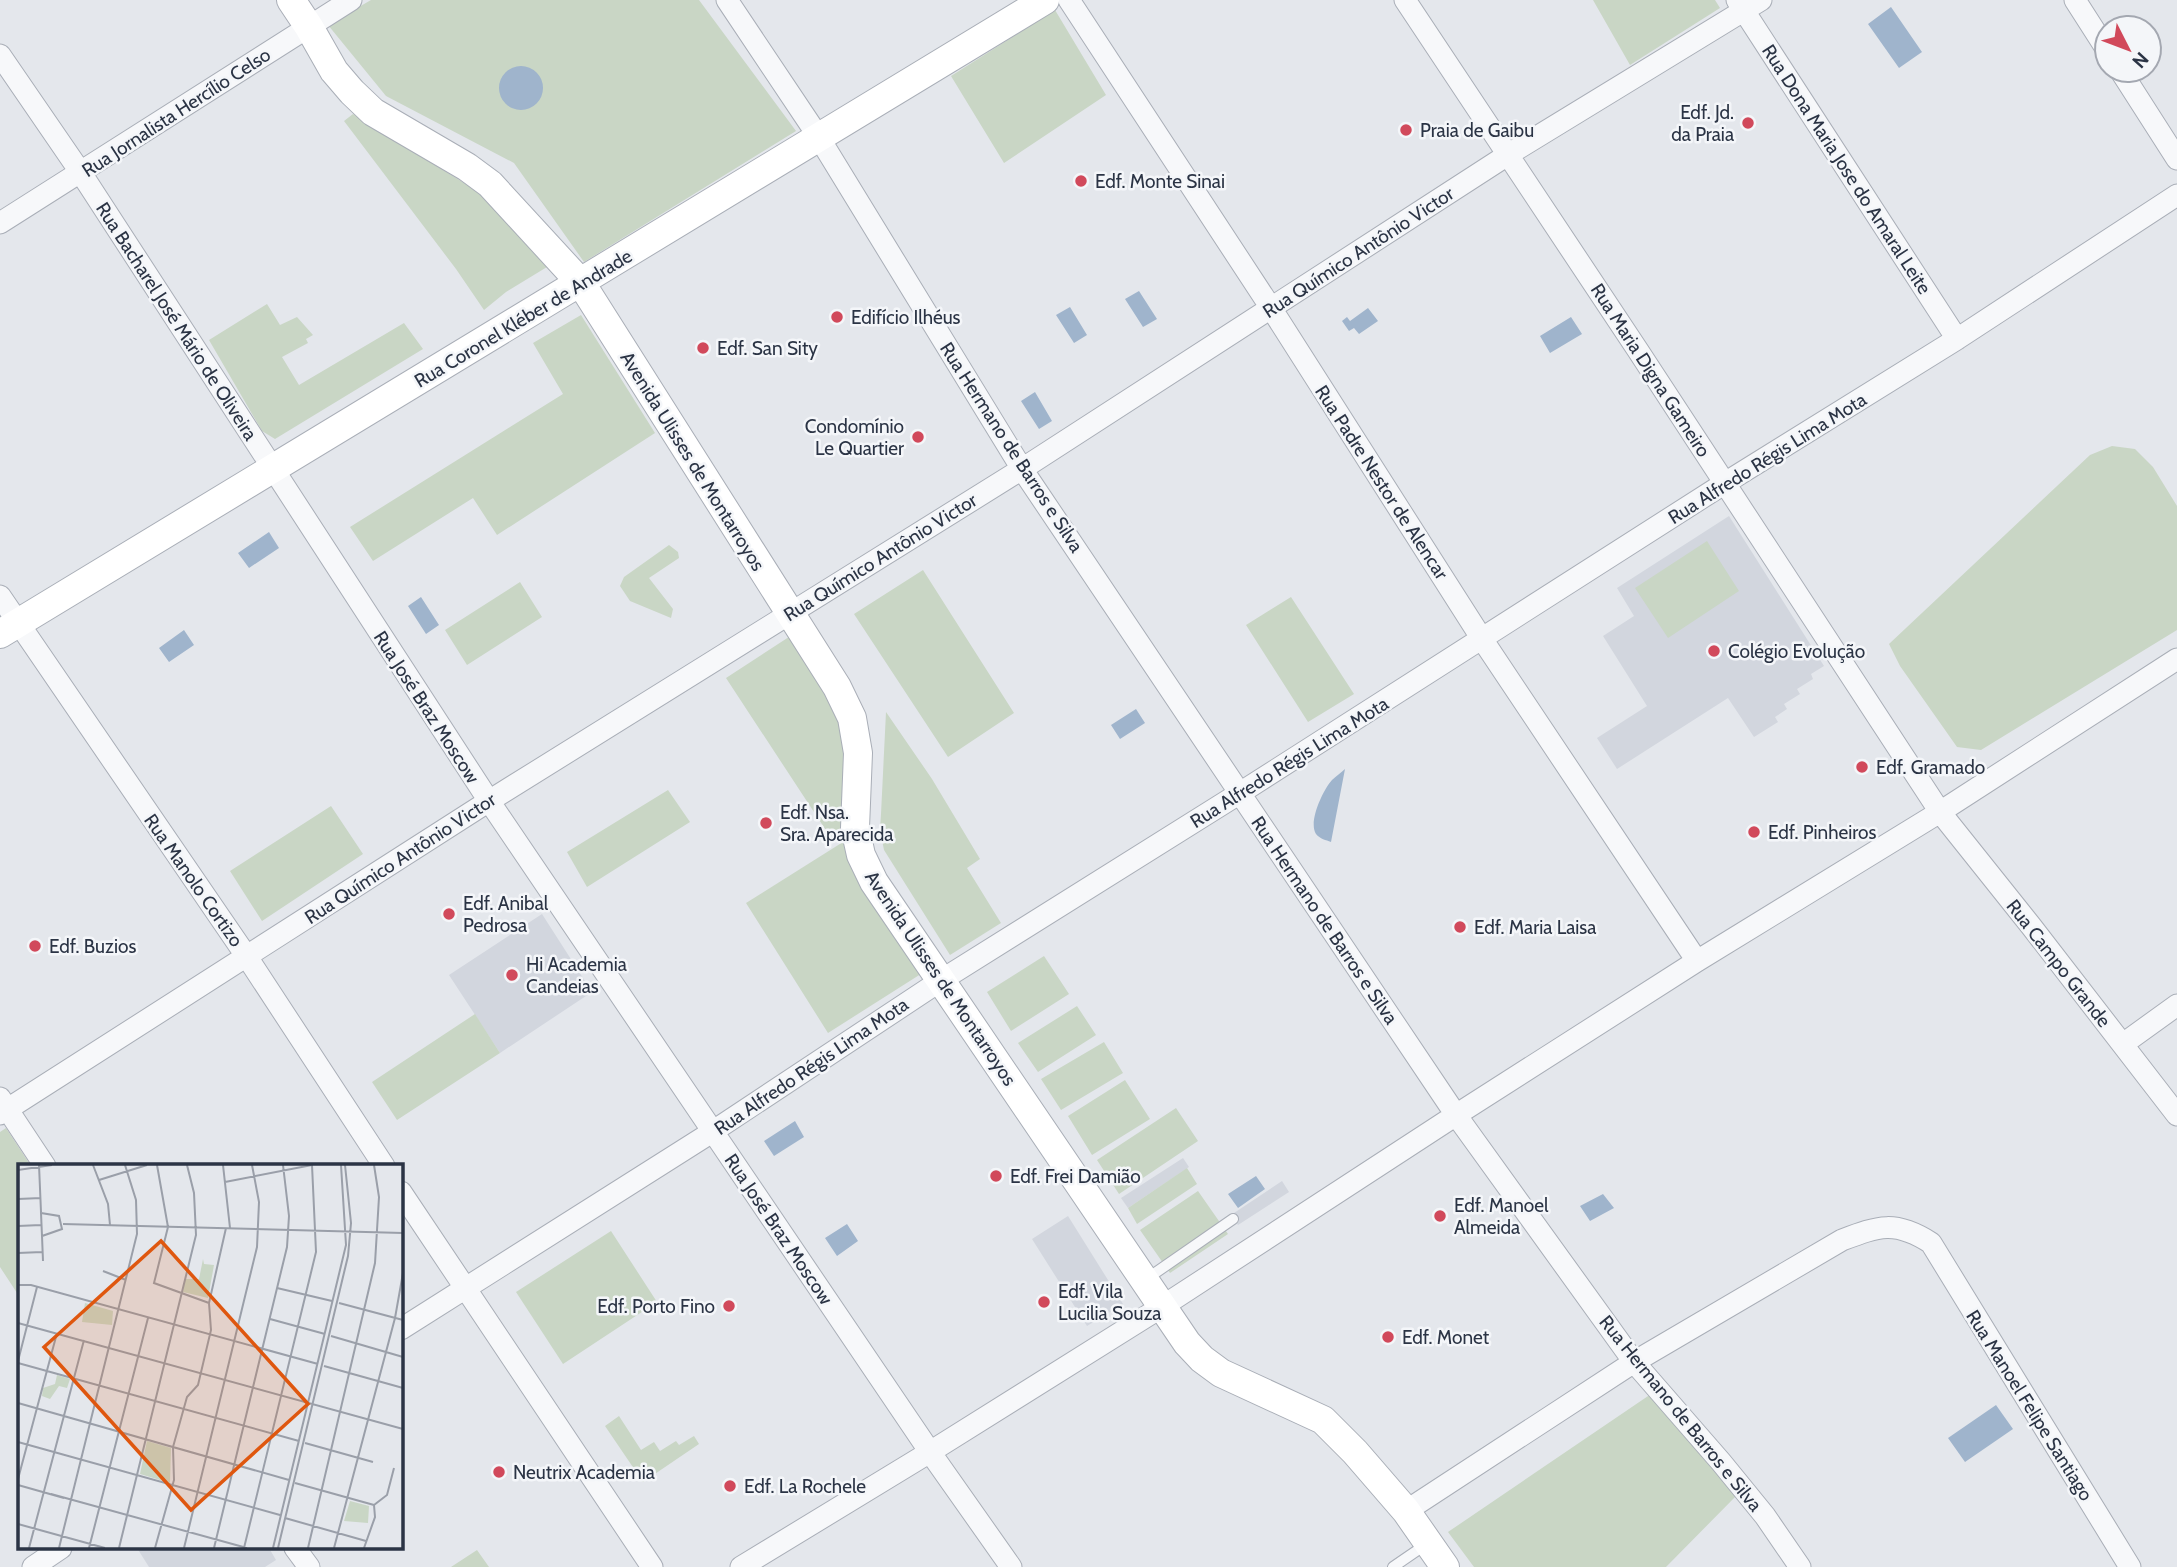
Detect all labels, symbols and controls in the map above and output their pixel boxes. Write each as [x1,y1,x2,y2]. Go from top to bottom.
north arrow [2093,14,2163,84]
street label: Rua Dona Maria Jose do Amaral Leite [1757,40,1936,299]
street label: Rua Jornalista Hercílio Celso [78,43,275,182]
text: N [2127,47,2153,73]
place label: Edf. Jd. da Praia [1671,101,1734,146]
marker: Edf. Jd. da Praia [1740,115,1756,131]
place label: Praia de Gaibu [1420,119,1534,142]
marker: Praia de Gaibu [1398,122,1414,138]
place label: Edf. Monte Sinai [1095,170,1225,193]
marker: Edf. Monte Sinai [1073,173,1089,189]
street label: Rua Químico Antônio Victor [1258,182,1458,323]
street label: Rua Bacharel José Mário de Oliveira [91,198,262,444]
street label: Rua Coronel Kléber de Andrade [410,244,637,393]
street label: Rua Maria Digna Gameiro [1586,279,1715,461]
place label: Edifício Ilhéus [851,306,961,329]
marker: Edifício Ilhéus [829,309,845,325]
place label: Edf. San Sity [717,337,818,360]
street label: Rua Hermano de Barros e Silva [935,338,1088,557]
marker: Edf. San Sity [695,340,711,356]
street label: Avenida Ulisses de Montarroyos [615,347,770,575]
street label: Rua Padre Nestor de Alencar [1310,381,1453,584]
street label: Rua Alfredo Régis Lima Mota [1664,388,1871,529]
place label: Condomínio Le Quartier [805,415,904,460]
marker: Condomínio Le Quartier [910,429,926,445]
street label: Rua Químico Antônio Victor [780,489,981,626]
street label: Rua José Braz Moscow [369,627,485,788]
place label: Colégio Evolução [1728,640,1865,663]
marker: Colégio Evolução [1706,643,1722,659]
street label: Rua Alfredo Régis Lima Mota [1186,692,1393,833]
place label: Edf. Gramado [1876,756,1985,779]
marker: Edf. Gramado [1854,759,1870,775]
street label: Rua Químico Antônio Victor [300,788,500,929]
place label: Edf. Nsa. Sra. Aparecida [780,801,893,846]
street label: Rua Manolo Cortizo [139,810,248,951]
street label: Rua Hermano de Barros e Silva [1246,812,1403,1029]
marker: Edf. Nsa. Sra. Aparecida [758,815,774,831]
place label: Edf. Pinheiros [1768,821,1876,844]
marker: Edf. Pinheiros [1746,824,1762,840]
street label: Avenida Ulisses de Montarroyos [860,867,1021,1090]
place label: Edf. Anibal Pedrosa [463,892,549,937]
street label: Rua Campo Grande [2002,895,2116,1032]
marker: Edf. Anibal Pedrosa [441,906,457,922]
place label: Edf. Maria Laisa [1474,916,1596,939]
marker: Edf. Maria Laisa [1452,919,1468,935]
place label: Edf. Buzios [49,935,136,958]
marker: Edf. Buzios [27,938,43,954]
place label: Hi Academia Candeias [526,953,627,998]
marker: Hi Academia Candeias [504,967,520,983]
street label: Rua Alfredo Régis Lima Mota [710,993,913,1140]
street label: Rua José Braz Moscow [720,1149,838,1309]
inset map [18,1164,402,1550]
place label: Edf. Frei Damião [1010,1165,1141,1188]
marker: Edf. Frei Damião [988,1168,1004,1184]
place label: Edf. Manoel Almeida [1454,1194,1549,1239]
marker: Edf. Manoel Almeida [1432,1208,1448,1224]
place label: Edf. Vila Lucilia Souza [1058,1280,1161,1325]
marker: Edf. Vila Lucilia Souza [1036,1294,1052,1310]
place label: Edf. Porto Fino [597,1295,715,1318]
marker: Edf. Porto Fino [721,1298,737,1314]
street label: Rua Manoel Felipe Santiago [1961,1306,2098,1505]
street label: Rua Hermano de Barros e Silva [1594,1311,1767,1516]
place label: Edf. Monet [1402,1326,1490,1349]
marker: Edf. Monet [1380,1329,1396,1345]
place label: Neutrix Academia [513,1461,655,1484]
marker: Neutrix Academia [491,1464,507,1480]
place label: Edf. La Rochele [744,1475,866,1498]
marker: Edf. La Rochele [722,1478,738,1494]

